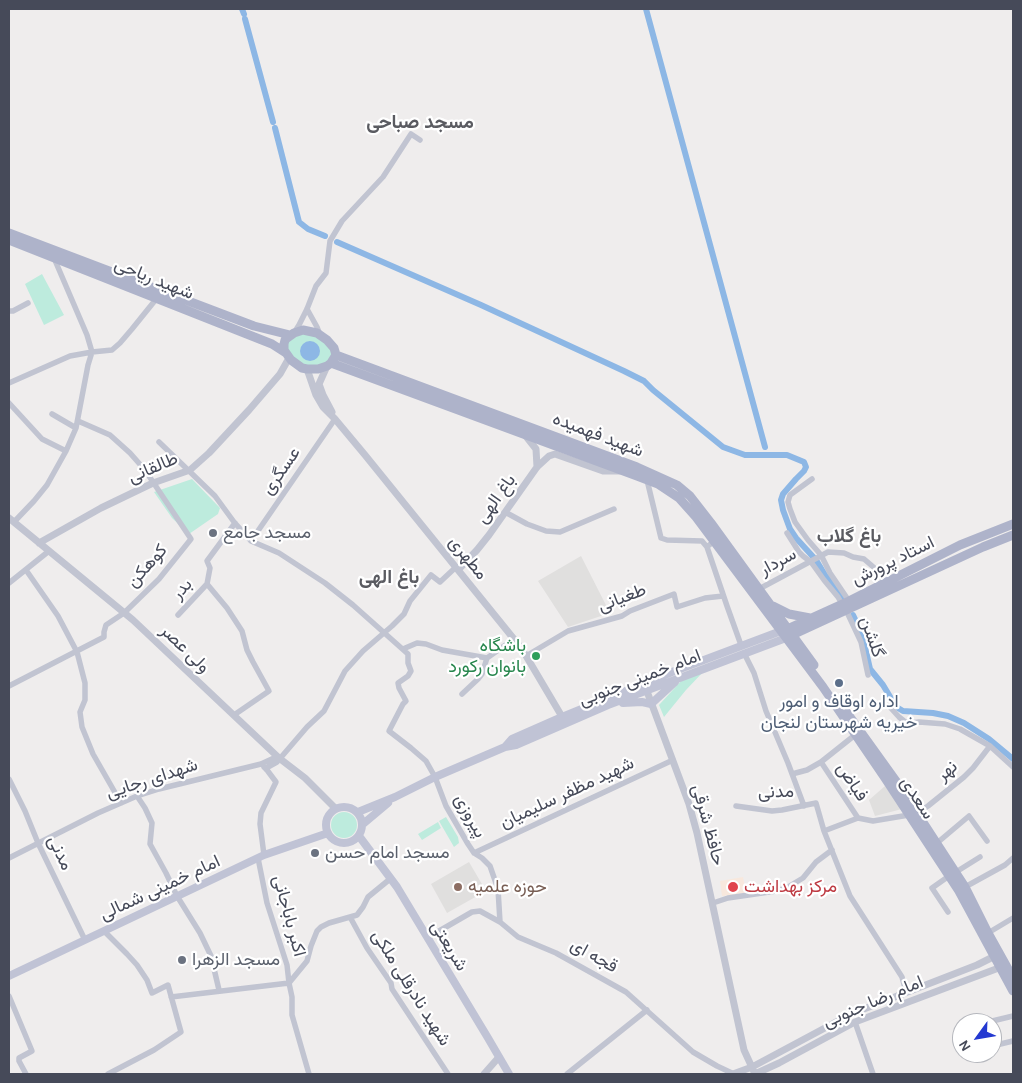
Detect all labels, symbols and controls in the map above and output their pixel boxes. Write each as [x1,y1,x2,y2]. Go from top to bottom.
district label: مسجد صباحی [366,112,474,134]
street label: شهید ریاحی [111,253,197,305]
street label: شهید فهمیده [550,408,646,462]
street label: عسگری [257,443,305,499]
street label: طالقانی [125,448,181,488]
street label: باغ الهی [471,470,521,528]
place label: مسجد جامع [223,522,311,544]
district label: باغ گلاب [817,526,881,548]
marker: مسجد جامع [207,527,219,539]
street label: مطهری [444,532,492,584]
street label: استاد پرورش [848,532,938,590]
street label: کوهکن [122,540,172,592]
street label: سردار [756,543,800,581]
district label: باغ الهی [359,567,419,589]
street label: بدر [167,574,197,604]
street label: طغیانی [595,579,649,617]
street label: گلشن [855,614,889,660]
street label: ولی عصر [156,620,214,678]
place label: باشگاه بانوان رکورد [448,635,526,678]
street label: امام خمینی جنوبی [576,645,704,711]
marker: باشگاه بانوان رکورد [530,650,542,662]
marker: اداره اوقاف و امور خیریه شهرستان لنجان [833,677,845,689]
place label: اداره اوقاف و امور خیریه شهرستان لنجان [761,691,917,734]
street label: شهید مظفر سلیمیان [496,752,638,834]
street label: شهدای رجایی [103,754,201,804]
street label: نهر [932,756,962,786]
street label: فیاض [832,759,872,805]
street label: سعدی [895,773,939,823]
street label: مدنی [758,781,794,803]
street label: حافظ شرقی [687,782,729,868]
street label: پیروزی [449,790,491,842]
street label: مدنی [43,832,77,874]
place label: مسجد امام حسن [325,842,450,864]
marker: مسجد امام حسن [309,847,321,859]
street label: امام خمینی شمالی [96,851,224,925]
street label: اکبر باباجانی [268,873,310,959]
place label: حوزه علمیه [468,876,547,898]
place label: مرکز بهداشت [744,876,837,898]
marker: مرکز بهداشت [726,880,740,894]
marker: حوزه علمیه [452,881,464,893]
street label: شریعتی [426,917,472,975]
street label: شهید نادرقلی ملکی [367,926,455,1050]
street label: قجه ای [566,934,622,978]
place label: مسجد الزهرا [192,949,280,971]
marker: مسجد الزهرا [176,954,188,966]
street label: امام رضا جنوبی [820,971,926,1033]
north arrow [952,1013,1002,1063]
text: N [955,1037,975,1054]

